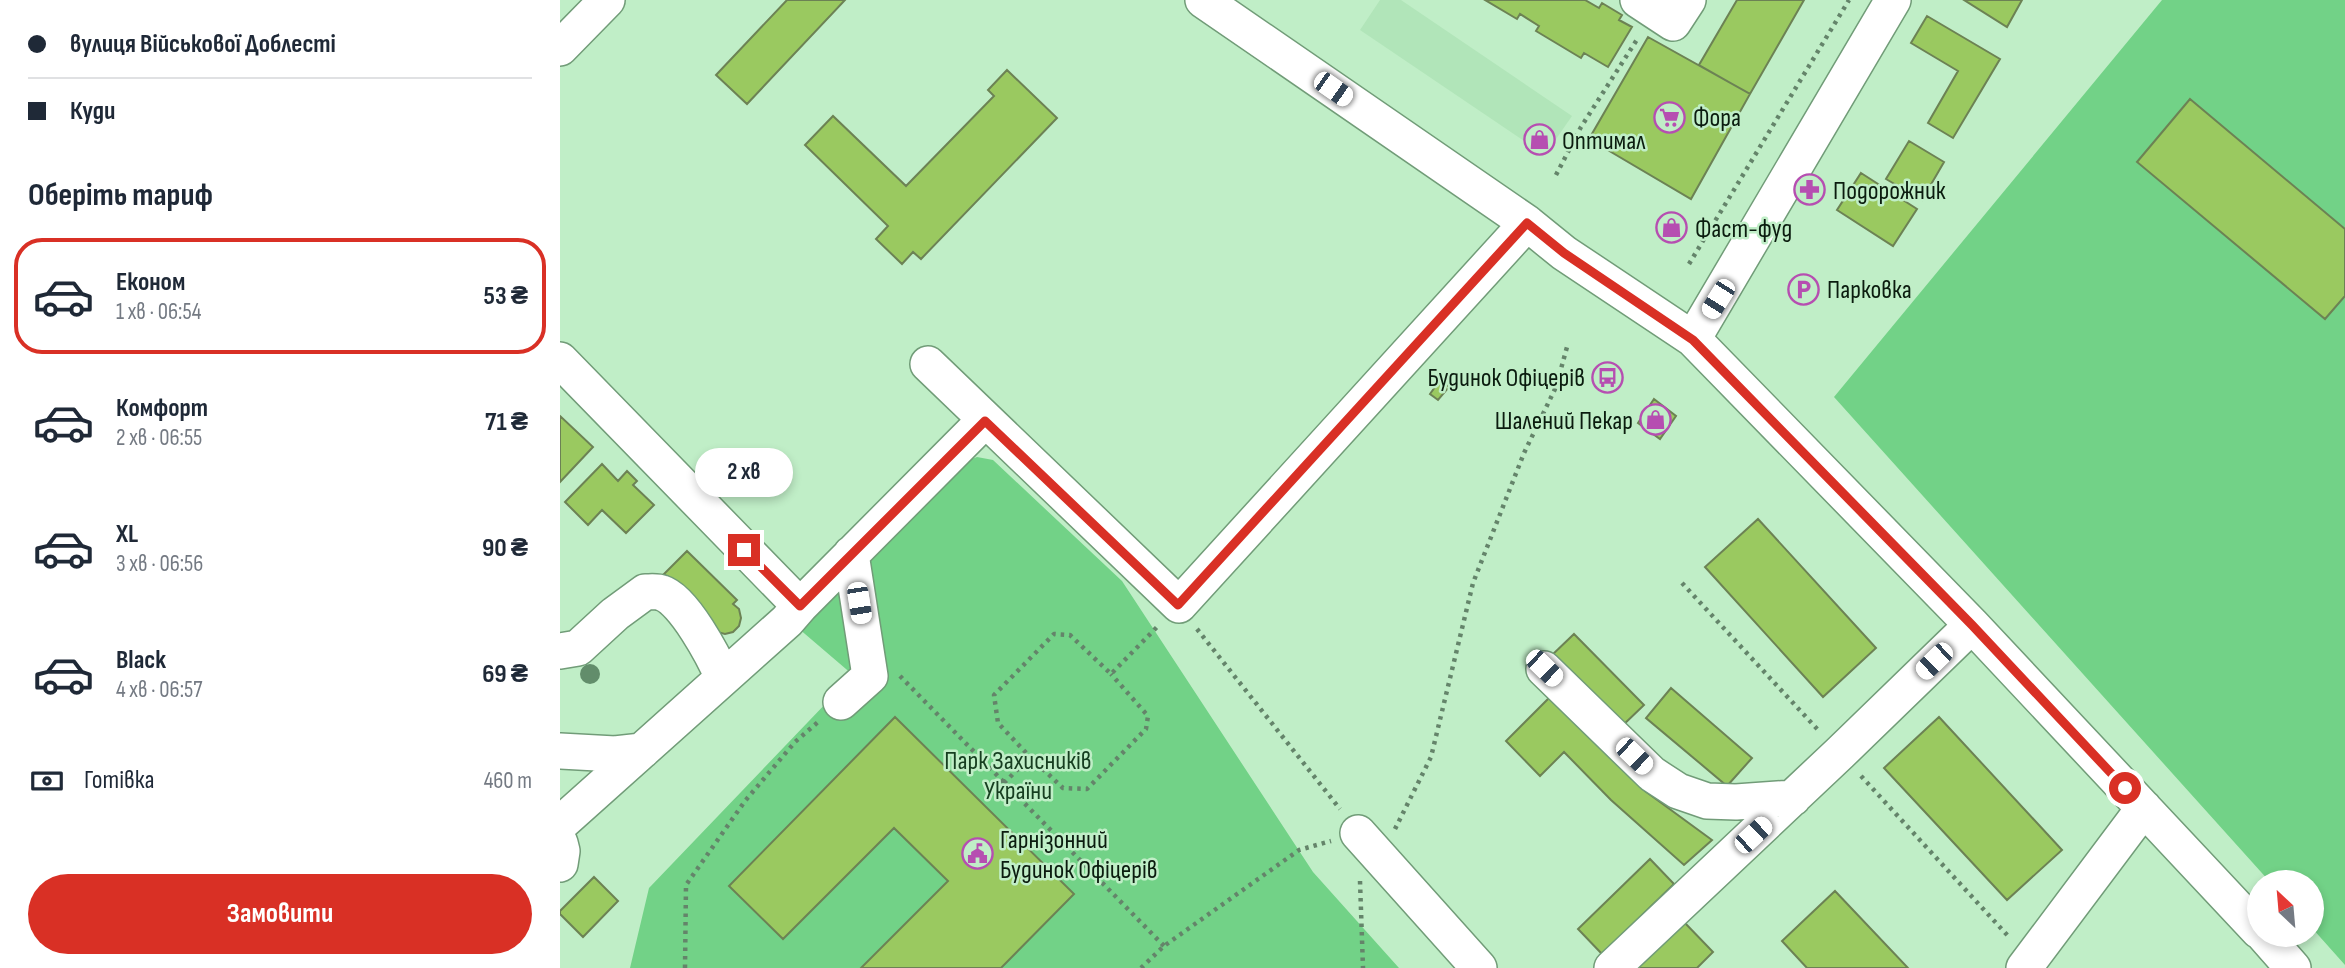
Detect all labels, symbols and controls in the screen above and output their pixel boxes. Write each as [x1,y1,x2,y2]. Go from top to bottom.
text: вулиця Військової Доблесті [70,29,336,60]
car [1310,68,1357,110]
text: Куди [70,96,115,127]
supermarket icon: Фора [1653,100,1687,134]
place label: Фора [1693,103,1741,134]
shop icon: Оптимал [1522,123,1556,157]
place label: Оптимал [1562,126,1646,157]
pharmacy icon: Подорожник [1793,173,1827,207]
text: Оберіть тариф [28,176,213,215]
place label: Подорожник [1833,176,1946,207]
shop icon: Фаст-фуд [1655,211,1689,245]
place label: Фаст-фуд [1695,214,1792,245]
icon: car [32,265,95,328]
text: Економ [116,267,185,298]
parking icon: Парковка [1787,272,1821,306]
place label: Парковка [1827,275,1912,306]
car [1698,276,1739,322]
text: 53 ₴ [484,281,528,312]
text: 1 хв · 06:54 [116,298,201,326]
bus stop icon: Будинок Офіцерів [1591,360,1625,394]
place label: Будинок Офіцерів [1427,363,1585,394]
icon: car [32,391,95,454]
text: Комфорт [116,393,208,424]
shop icon: Шалений Пекар [1639,403,1673,437]
place label: Шалений Пекар [1495,406,1633,437]
text: 71 ₴ [485,407,528,438]
text: 2 хв · 06:55 [116,424,202,452]
callout: 2 хв [695,448,793,498]
text: 2 хв [727,458,761,486]
icon: car [32,517,95,580]
text: XL [116,519,138,550]
text: 90 ₴ [482,533,528,564]
route end [728,534,760,566]
text: 3 хв · 06:56 [116,550,203,578]
car [846,581,873,625]
car [1912,639,1957,683]
icon: car [32,643,95,706]
text: Black [116,645,166,676]
car [1522,646,1567,690]
text: 69 ₴ [482,659,528,690]
text: 4 хв · 06:57 [116,676,202,704]
car [1612,734,1657,778]
park label: Парк Захисників України [944,746,1092,807]
icon: cash [28,762,66,800]
text: Готівка [84,765,155,796]
text: 460 m [484,767,532,795]
route start [2109,772,2141,804]
car [1731,813,1776,857]
place label: Гарнізонний Будинок Офіцерів [1000,825,1158,886]
public building icon: Гарнізонний Будинок Офіцерів [960,837,994,871]
north arrow [2247,870,2324,947]
map controls [2247,870,2324,947]
button: Замовити [28,874,532,954]

